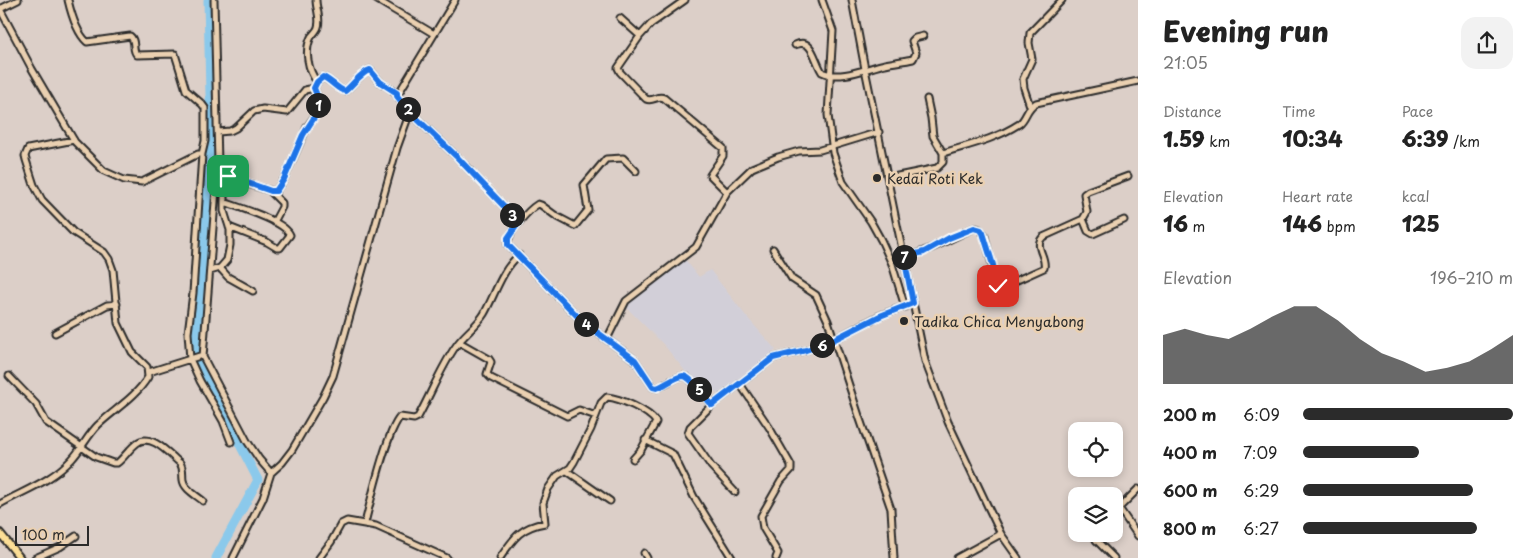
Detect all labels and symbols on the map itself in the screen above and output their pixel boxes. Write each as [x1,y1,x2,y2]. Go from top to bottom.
pin: 1 [306,92,330,118]
pin: 2 [396,96,420,122]
pin [207,155,249,197]
place label: Kedai Roti Kek [887,168,983,189]
marker: Kedai Roti Kek [871,172,883,184]
pin: 3 [500,202,524,228]
pin: 7 [892,244,916,270]
pin [977,265,1019,307]
place label: Tadika Chica Menyabong [914,311,1084,332]
pin: 4 [574,312,598,336]
marker: Tadika Chica Menyabong [898,315,910,327]
pin: 6 [810,332,834,358]
pin: 5 [686,376,712,402]
scale bar [15,523,89,546]

